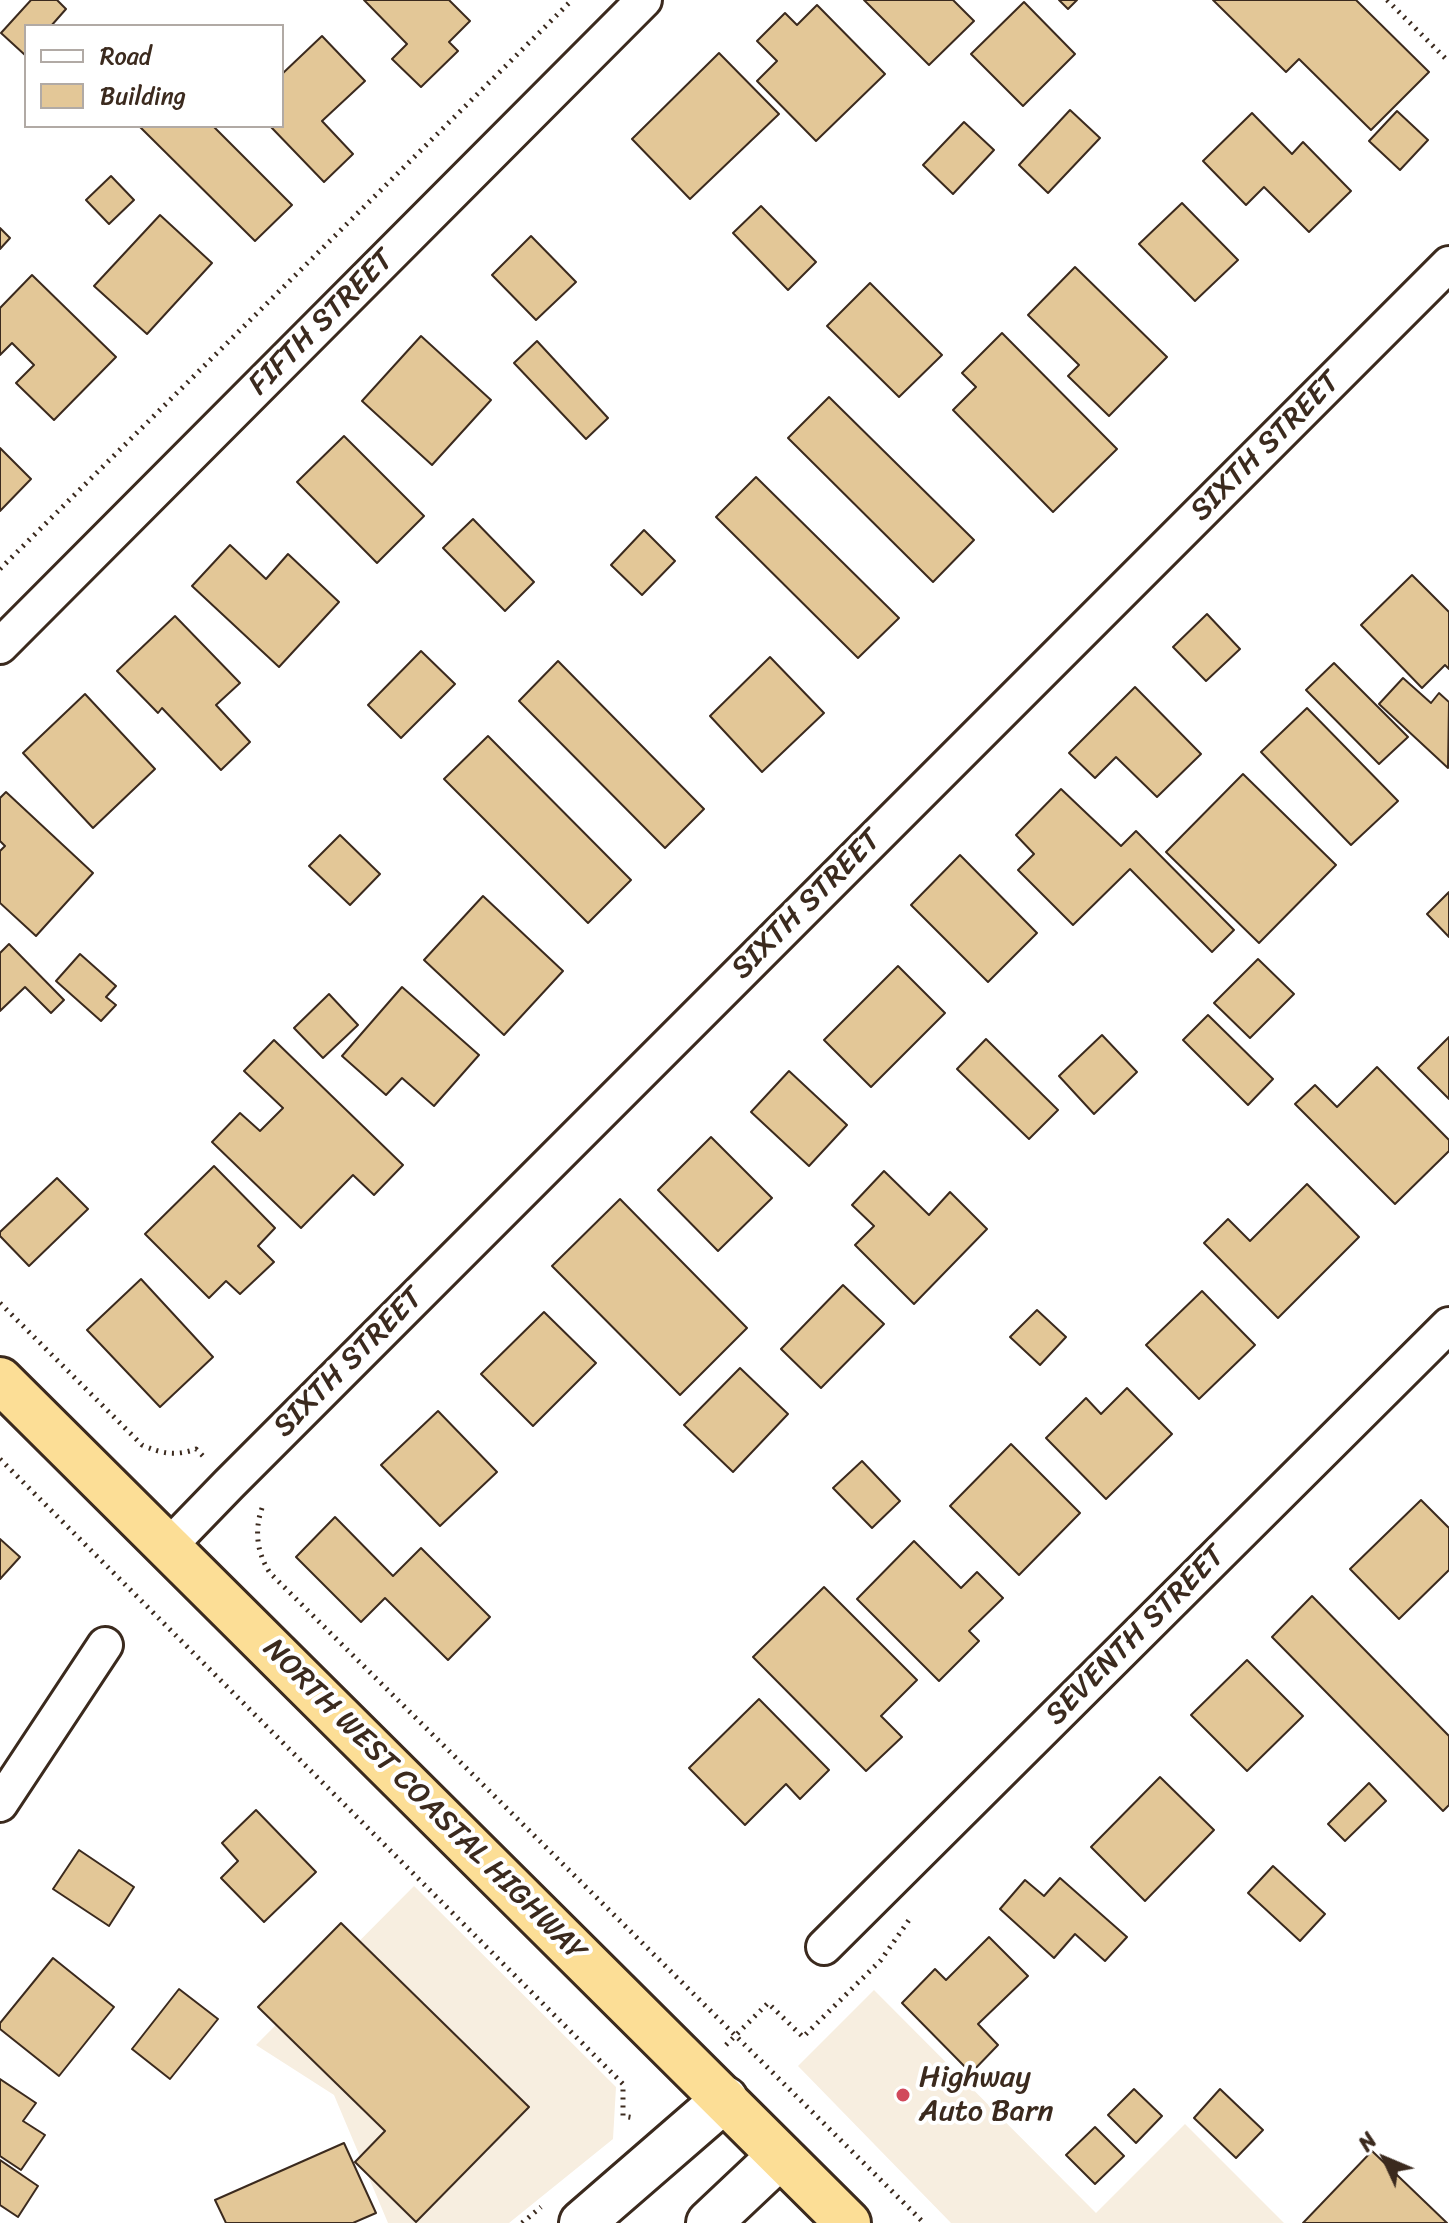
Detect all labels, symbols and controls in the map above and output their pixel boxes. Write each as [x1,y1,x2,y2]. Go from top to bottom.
legend [24,24,284,128]
text: Road [100,35,151,77]
text: Building [100,75,186,117]
street label: FIFTH STREET [242,243,402,403]
street label: SIXTH STREET [1184,365,1348,529]
street label: SIXTH STREET [725,823,889,987]
street label: SIXTH STREET [267,1281,431,1445]
street label: SEVENTH STREET [1039,1539,1233,1733]
street label: NORTH WEST COASTAL HIGHWAY [255,1632,593,1970]
place label: Highway Auto Barn [919,2060,1053,2130]
marker: Highway Auto Barn [894,2086,912,2104]
north arrow [1345,2119,1425,2199]
text: N [1348,2123,1387,2161]

